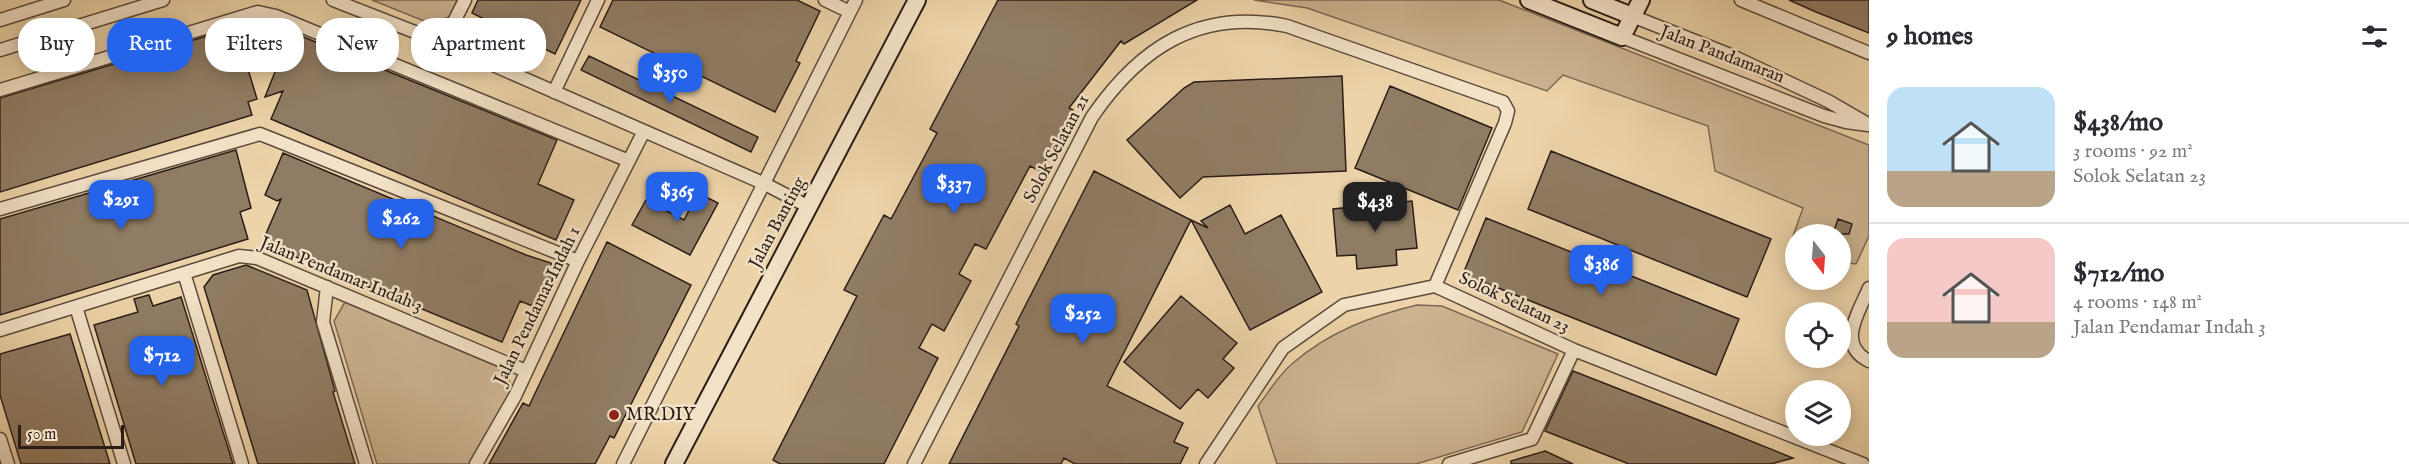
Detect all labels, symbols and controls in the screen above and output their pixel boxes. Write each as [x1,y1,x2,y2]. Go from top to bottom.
chip: Buy [18,18,95,72]
chip: Rent [107,18,193,72]
chip: Filters [205,18,304,72]
chip: New [316,18,399,72]
chip: Apartment [411,18,546,72]
street label: Jalan Pandamaran [1655,20,1788,89]
text: 9 homes [1887,20,1973,53]
icon: filters [2358,20,2391,53]
pin: $350 [634,53,706,104]
text: $350 [652,60,688,85]
street label: Solok Selatan 21 [1019,91,1095,207]
text: $438/mo [2073,106,2163,139]
icon: home [1935,111,2007,183]
text: 3 rooms · 92 m² [2073,139,2193,164]
pin: $337 [918,164,990,215]
text: Solok Selatan 23 [2073,164,2206,189]
text: $337 [936,171,972,196]
pin: $365 [641,172,713,223]
street label: Jalan Banting [743,173,812,275]
text: $365 [660,179,694,204]
pin: $291 [85,180,157,231]
pin: $438 [1339,182,1411,233]
text: $291 [103,187,139,212]
text: $438 [1357,189,1393,214]
pin: $262 [365,199,437,250]
text: $262 [382,206,420,231]
street label: Jalan Pendamar Indah 1 [489,223,586,391]
north arrow [1785,224,1851,290]
map controls [1785,224,1851,446]
street label: Jalan Pendamar Indah 3 [254,231,426,318]
pin: $386 [1565,245,1637,296]
text: $386 [1584,252,1618,277]
text: $712/mo [2073,257,2164,290]
icon: home [1935,262,2007,334]
street label: Solok Selatan 23 [1455,267,1573,339]
text: 4 rooms · 148 m² [2073,290,2202,315]
pin: $252 [1047,294,1119,345]
text: $252 [1065,301,1101,326]
button: locate [1785,302,1851,368]
text: Jalan Pendamar Indah 3 [2073,315,2266,340]
pin: $712 [126,336,198,387]
text: $712 [143,343,181,368]
button: layers [1785,380,1851,446]
place label: MR.DIY [626,404,696,427]
marker: MR.DIY [607,408,621,422]
scale bar [18,422,124,450]
text: 50 m [27,425,56,445]

